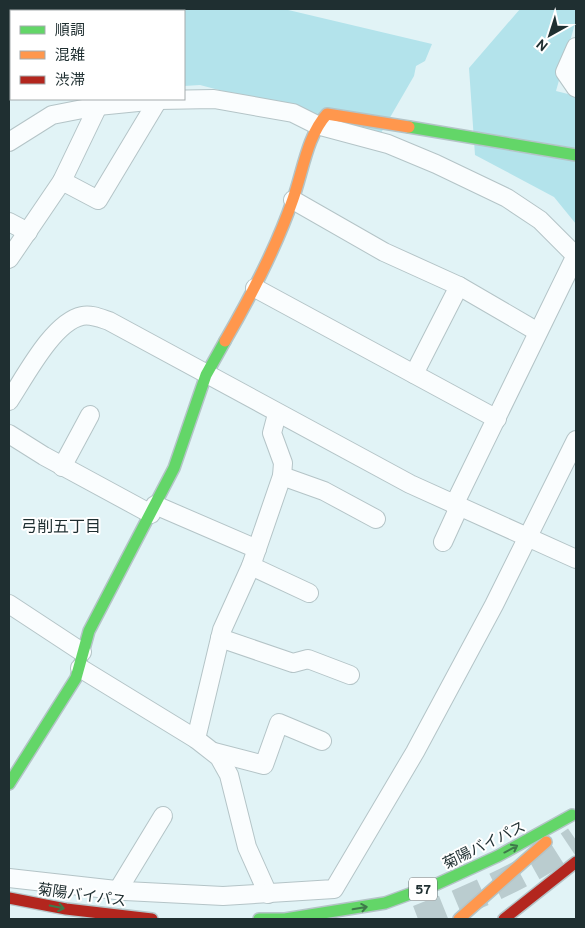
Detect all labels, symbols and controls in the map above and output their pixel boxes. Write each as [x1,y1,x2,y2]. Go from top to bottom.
legend [10,10,185,100]
north arrow [525,10,575,60]
text: 順調 [55,22,85,41]
text: N [534,34,552,54]
text: 混雑 [55,47,85,66]
text: 渋滞 [55,72,85,91]
district label: 弓削五丁目 [21,518,101,538]
street label: 菊陽バイパス [440,818,529,875]
one-way arrow [503,844,518,853]
road number: 57 [409,878,437,901]
street label: 菊陽バイパス [36,881,128,912]
one-way arrow [352,902,368,912]
one-way arrow [48,903,64,913]

